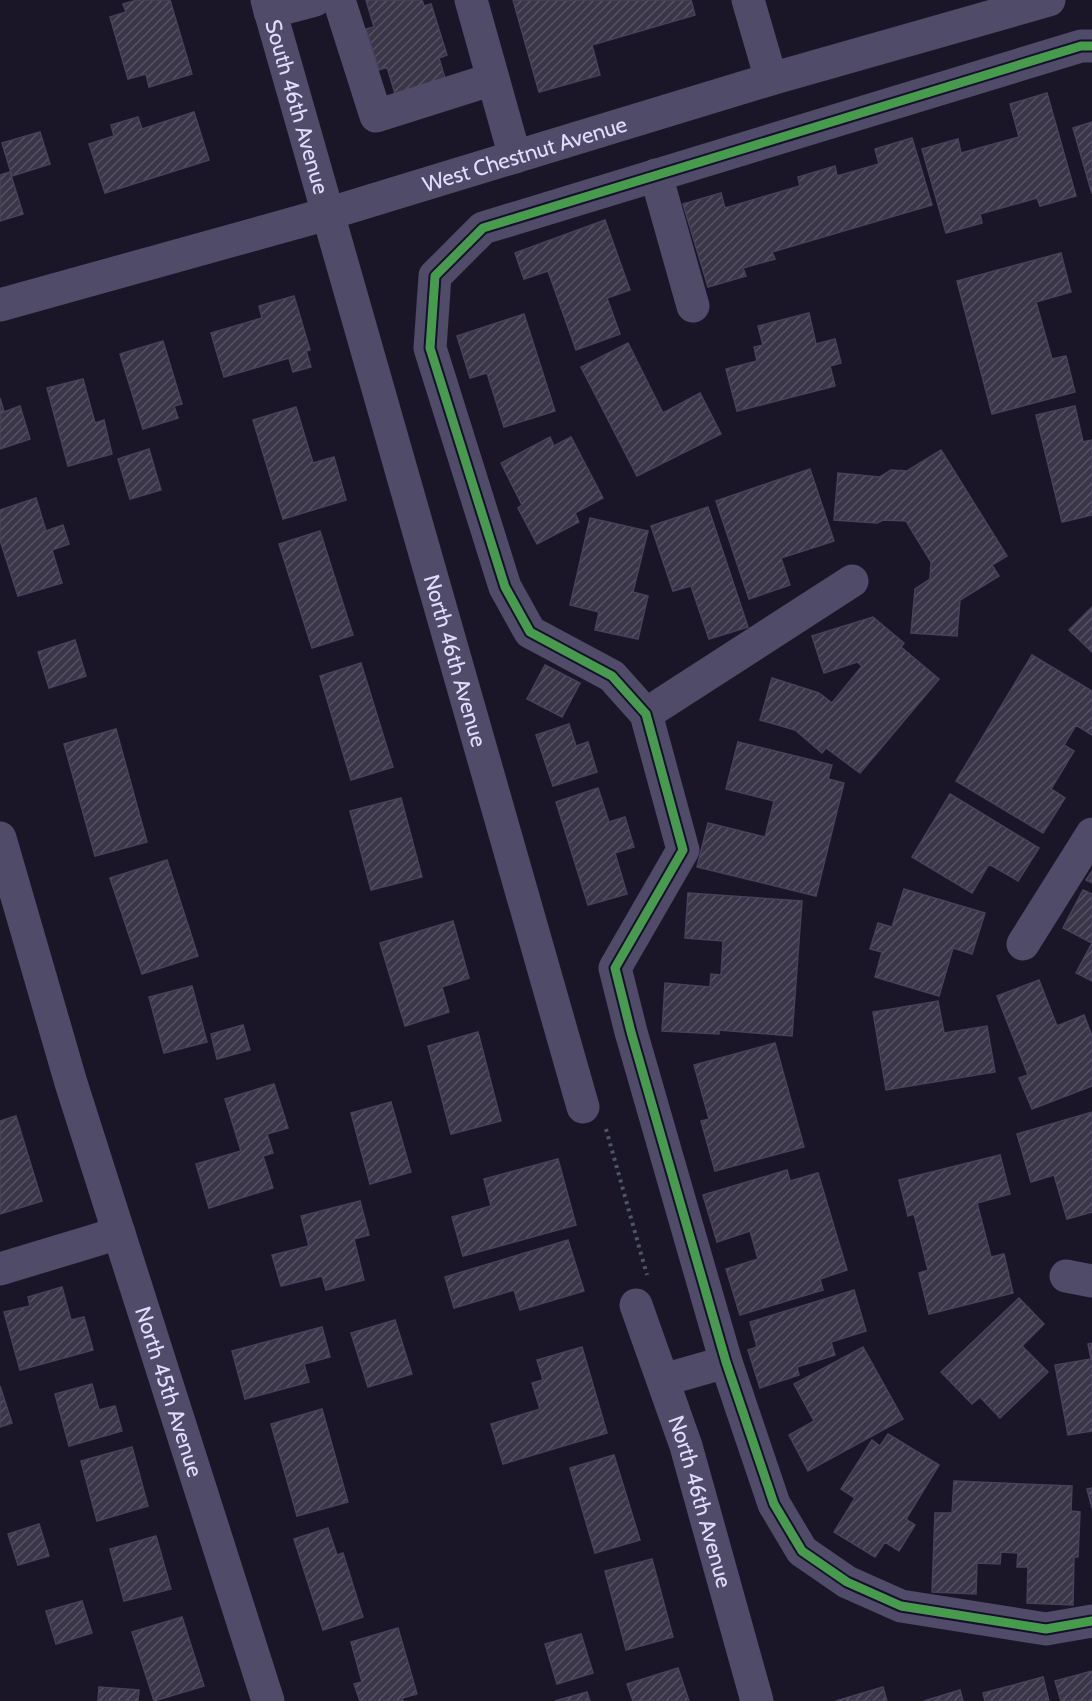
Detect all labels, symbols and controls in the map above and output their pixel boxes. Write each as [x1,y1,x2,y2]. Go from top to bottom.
street label: South 46th Avenue [259,17,335,197]
street label: West Chestnut Avenue [419,111,630,198]
street label: North 46th Avenue [418,572,492,750]
street label: North 45th Avenue [129,1303,209,1480]
street label: North 46th Avenue [662,1412,738,1591]

